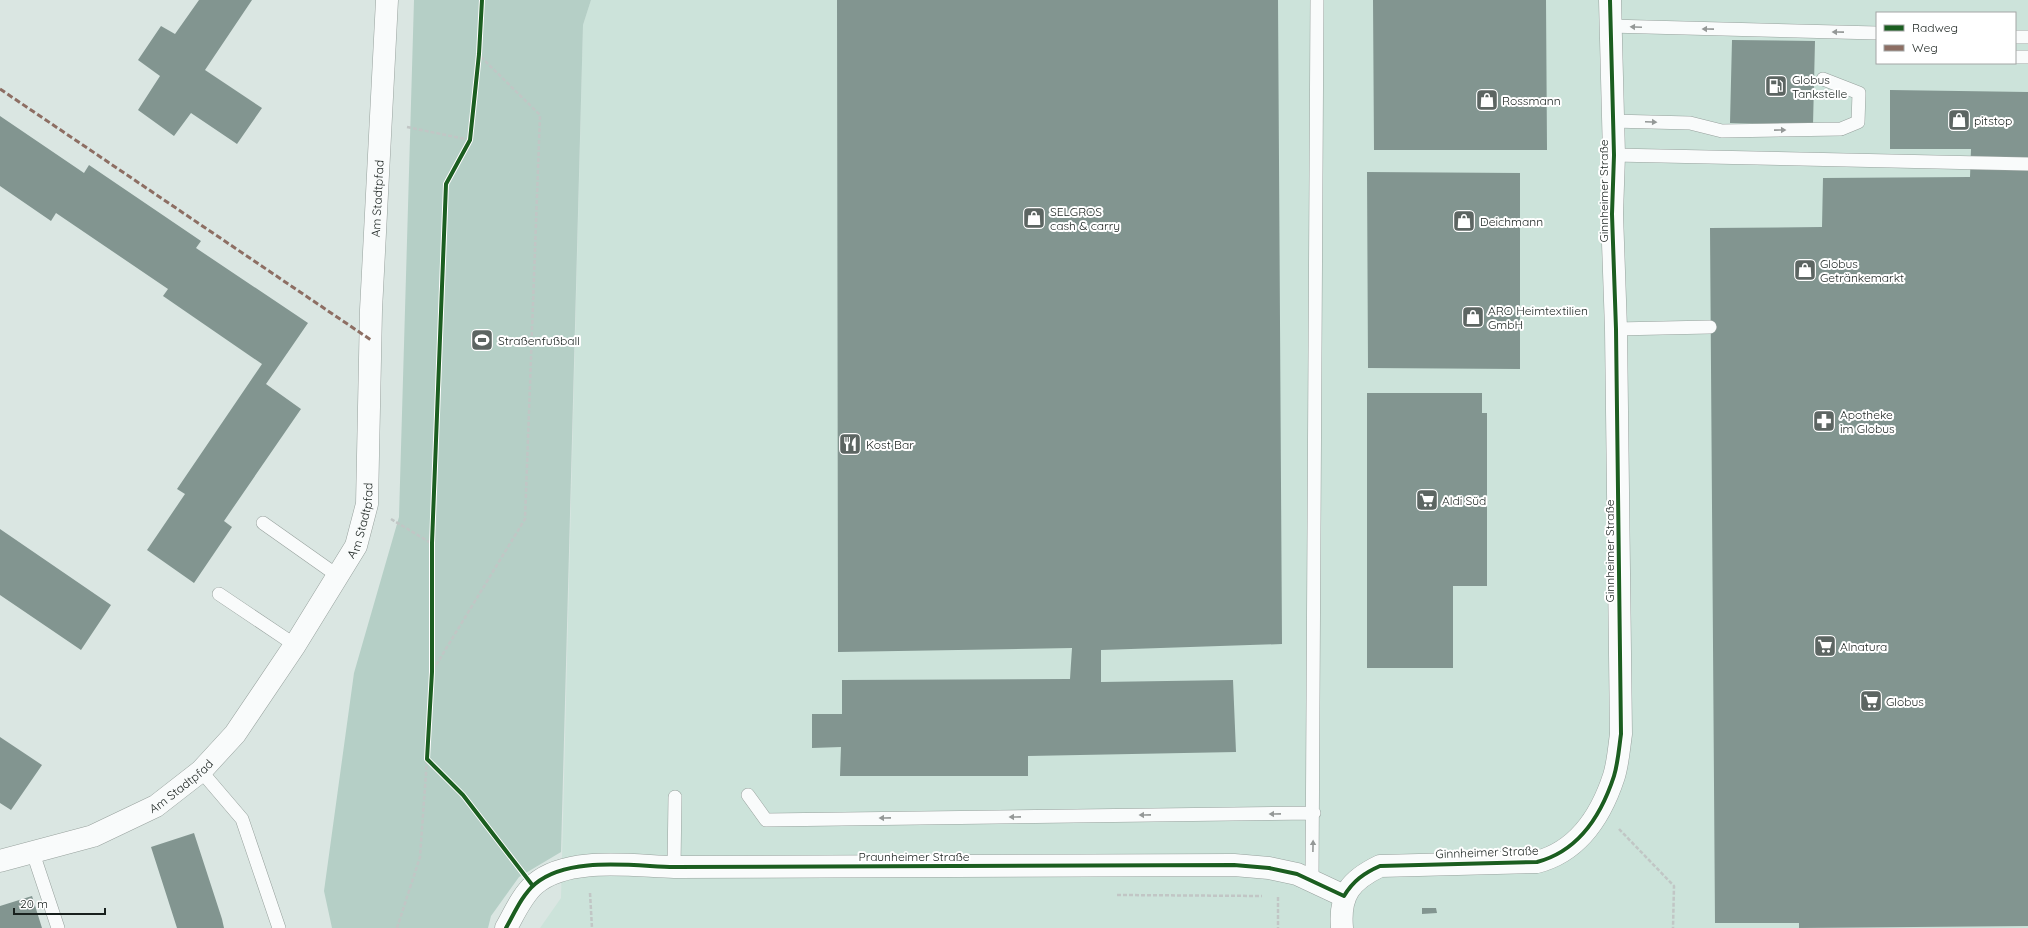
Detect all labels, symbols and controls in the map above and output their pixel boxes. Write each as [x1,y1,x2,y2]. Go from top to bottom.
legend [1876,12,2016,64]
text: Radweg [1912,20,1958,35]
one-way arrow [1629,24,1642,30]
one-way arrow [1701,26,1714,32]
one-way arrow [1831,29,1844,35]
text: Weg [1912,40,1938,55]
place label: Globus Tankstelle [1792,72,1847,101]
fuel station icon: Globus Tankstelle [1763,73,1789,99]
shop icon: Rossmann [1474,87,1500,113]
place label: Rossmann [1502,93,1561,108]
shop icon: pitstop [1946,107,1972,133]
place label: pitstop [1974,113,2012,128]
one-way arrow [1645,119,1658,125]
one-way arrow [1774,127,1787,133]
street label: Ginnheimer Straße [1596,139,1611,243]
street label: Am Stadtpfad [367,159,386,238]
place label: SELGROS cash & carry [1050,204,1120,233]
shop icon: SELGROS cash & carry [1021,205,1047,231]
shop icon: Deichmann [1451,208,1477,234]
place label: Deichmann [1480,214,1543,229]
place label: Globus Getränkemarkt [1820,256,1904,285]
shop icon: Globus Getränkemarkt [1792,257,1818,283]
place label: ARO Heimtextilien GmbH [1488,303,1588,332]
shop icon: ARO Heimtextilien GmbH [1460,304,1486,330]
sports icon: Straßenfußball [469,327,495,353]
place label: Straßenfußball [498,333,580,348]
place label: Apotheke im Globus [1840,407,1895,436]
pharmacy icon: Apotheke im Globus [1811,408,1837,434]
restaurant icon: Kost Bar [837,431,863,457]
place label: Kost Bar [866,437,914,452]
street label: Am Stadtpfad [343,482,375,561]
supermarket icon: Aldi Süd [1414,487,1440,513]
place label: Aldi Süd [1442,493,1486,508]
street label: Ginnheimer Straße [1602,499,1617,603]
supermarket icon: Alnatura [1812,633,1838,659]
place label: Alnatura [1840,639,1887,654]
supermarket icon: Globus [1858,688,1884,714]
place label: Globus [1886,694,1924,709]
street label: Am Stadtpfad [147,756,216,816]
one-way arrow [1268,811,1281,817]
one-way arrow [1138,812,1151,818]
one-way arrow [1008,814,1021,820]
one-way arrow [878,815,891,821]
one-way arrow [1310,839,1316,852]
street label: Ginnheimer Straße [1435,843,1539,861]
street label: Praunheimer Straße [859,849,970,864]
scale bar [14,890,105,916]
text: 20 m [20,896,48,911]

